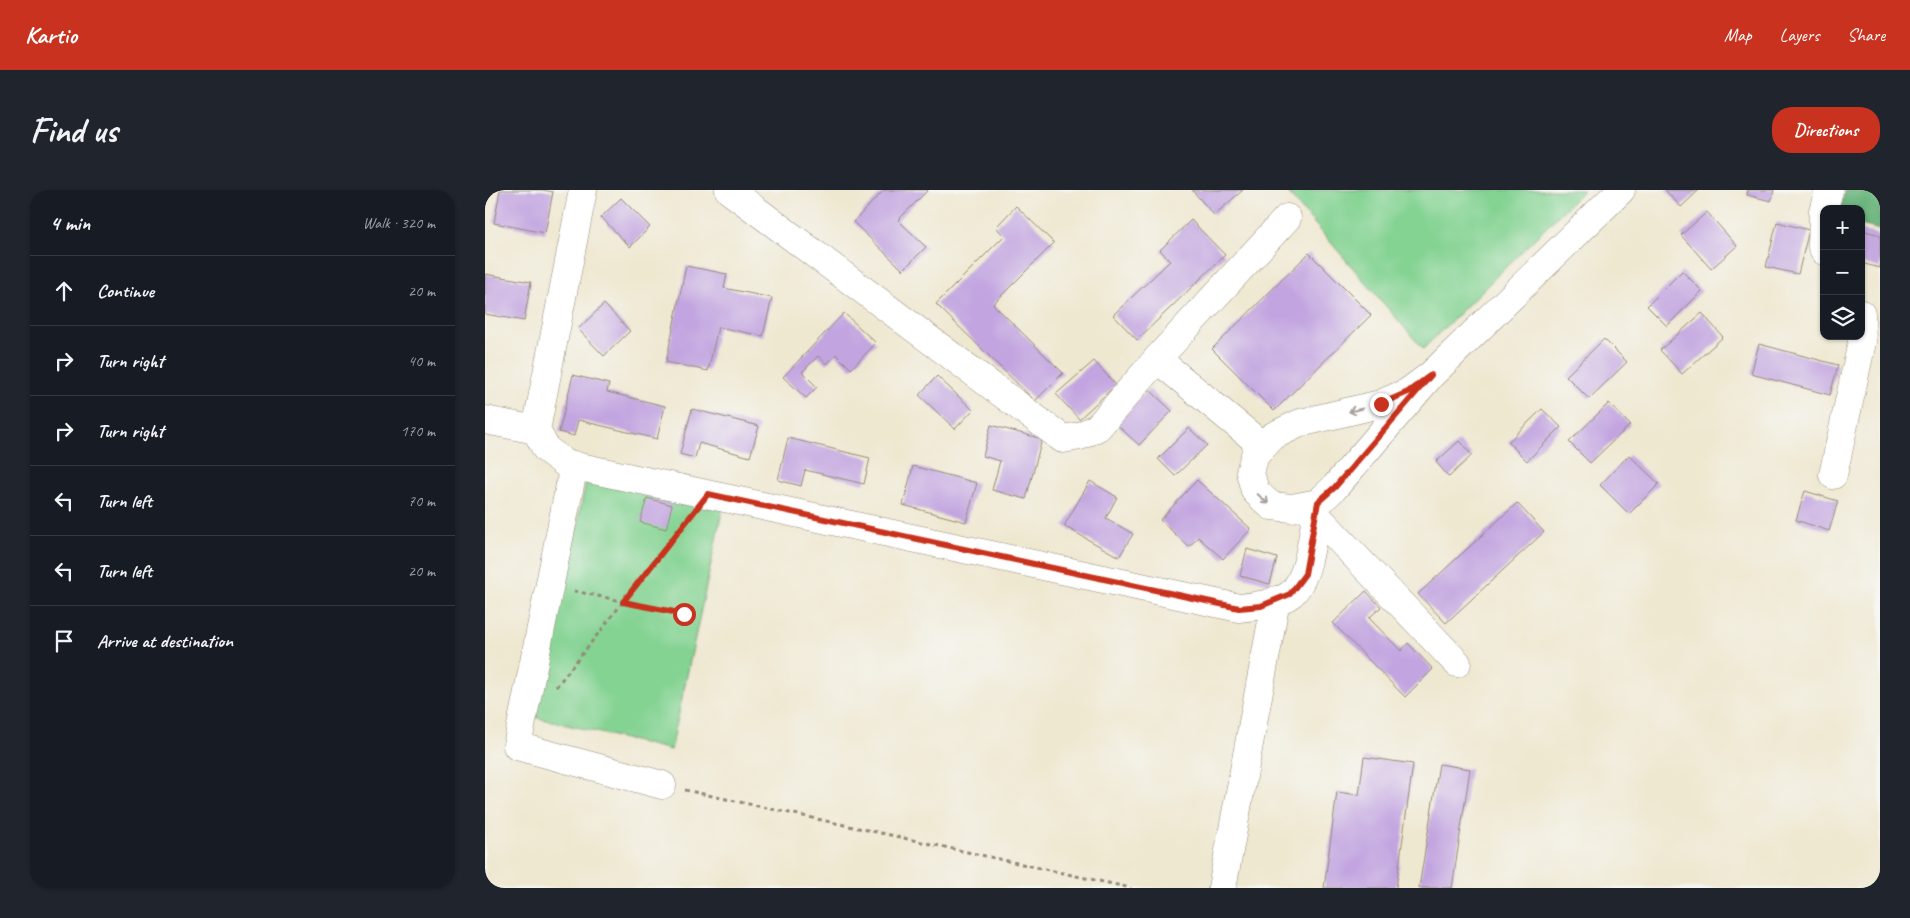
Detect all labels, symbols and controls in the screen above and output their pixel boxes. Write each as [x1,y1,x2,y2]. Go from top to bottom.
text: Kartio [25,20,77,50]
text: Map [1724,24,1752,46]
text: Layers [1780,24,1819,46]
text: Share [1847,24,1885,46]
button: Directions [1772,107,1880,153]
text: Find us [30,108,117,153]
map controls [1820,205,1865,340]
button: + [1820,205,1865,250]
text: 4 min [50,210,90,236]
text: Walk · 320 m [363,213,435,233]
button: − [1820,250,1865,295]
icon: ahead [50,277,78,305]
text: Continue [97,279,154,303]
text: 20 m [408,281,435,301]
button: layers [1820,295,1865,340]
icon: right [50,347,78,375]
text: Turn right [97,349,164,373]
text: 40 m [408,351,435,371]
route end [1370,393,1393,416]
one-way arrow [1349,406,1365,415]
icon: right [50,417,78,445]
text: Turn right [97,419,164,443]
text: 170 m [401,421,435,441]
icon: left [50,487,78,515]
text: Turn left [97,489,152,513]
text: 70 m [408,491,435,511]
one-way arrow [1257,493,1270,504]
icon: left [50,557,78,585]
text: Turn left [97,559,152,583]
text: 20 m [408,561,435,581]
route start [673,603,696,626]
icon: arrive [50,627,78,655]
text: Arrive at destination [97,629,233,653]

